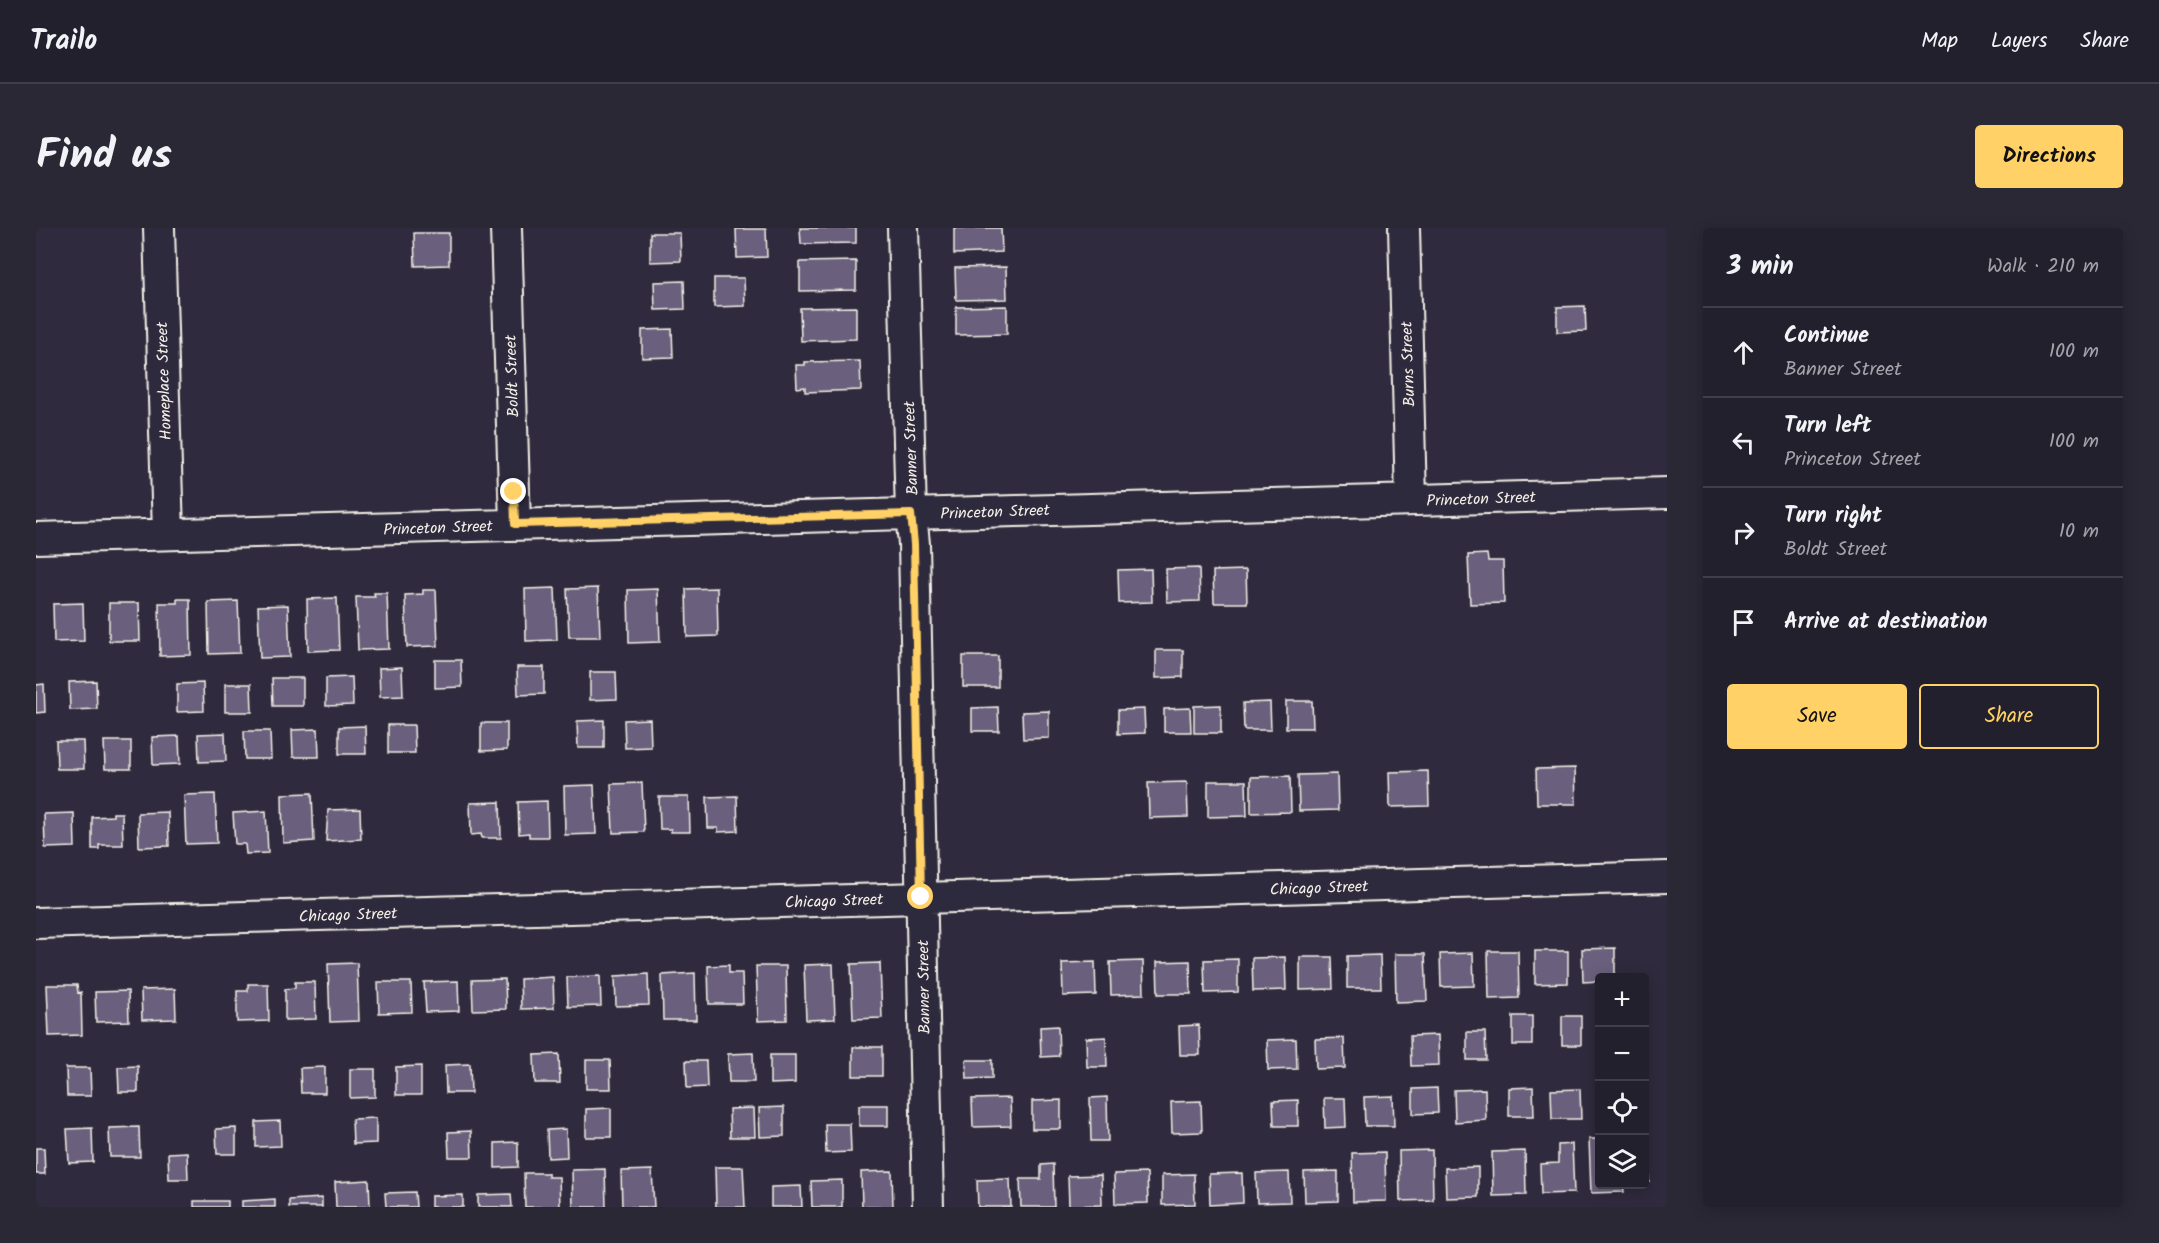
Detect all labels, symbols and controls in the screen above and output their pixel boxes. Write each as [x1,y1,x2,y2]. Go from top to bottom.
text: Trailo [30,19,97,64]
text: Map [1921,25,1958,58]
text: Layers [1991,25,2047,58]
text: Share [2080,25,2129,58]
text: Find us [36,123,172,190]
button: Directions [1975,125,2123,188]
text: 3 min [1727,246,1794,288]
text: Walk · 210 m [1987,251,2099,283]
text: Continue [1784,319,1869,354]
street label: Burns Street [1394,320,1422,407]
street label: Homeplace Street [150,321,179,440]
street label: Boldt Street [499,333,526,418]
icon: ahead [1727,336,1760,369]
text: 100 m [2049,336,2099,368]
text: Banner Street [1784,354,1902,386]
street label: Banner Street [897,400,926,495]
text: Turn left [1784,409,1871,444]
icon: left [1727,426,1760,459]
text: 100 m [2049,426,2099,458]
text: Princeton Street [1784,444,1921,476]
route end [500,478,526,504]
street label: Princeton Street [1426,485,1537,514]
street label: Princeton Street [940,498,1051,527]
text: Turn right [1784,499,1882,534]
street label: Princeton Street [383,514,494,543]
icon: right [1727,516,1760,549]
text: 10 m [2059,516,2099,548]
text: Boldt Street [1784,534,1887,566]
text: Arrive at destination [1784,605,1987,640]
icon: arrive [1727,606,1760,639]
button: Save [1727,684,1907,749]
button: Share [1919,684,2099,749]
street label: Chicago Street [1269,874,1369,903]
route start [907,883,933,909]
street label: Chicago Street [784,887,884,916]
street label: Chicago Street [298,901,398,930]
street label: Banner Street [911,939,938,1034]
map controls [1595,973,1649,1189]
button: + [1595,973,1649,1027]
button: − [1595,1027,1649,1081]
button: locate [1595,1081,1649,1135]
button: layers [1595,1135,1649,1189]

